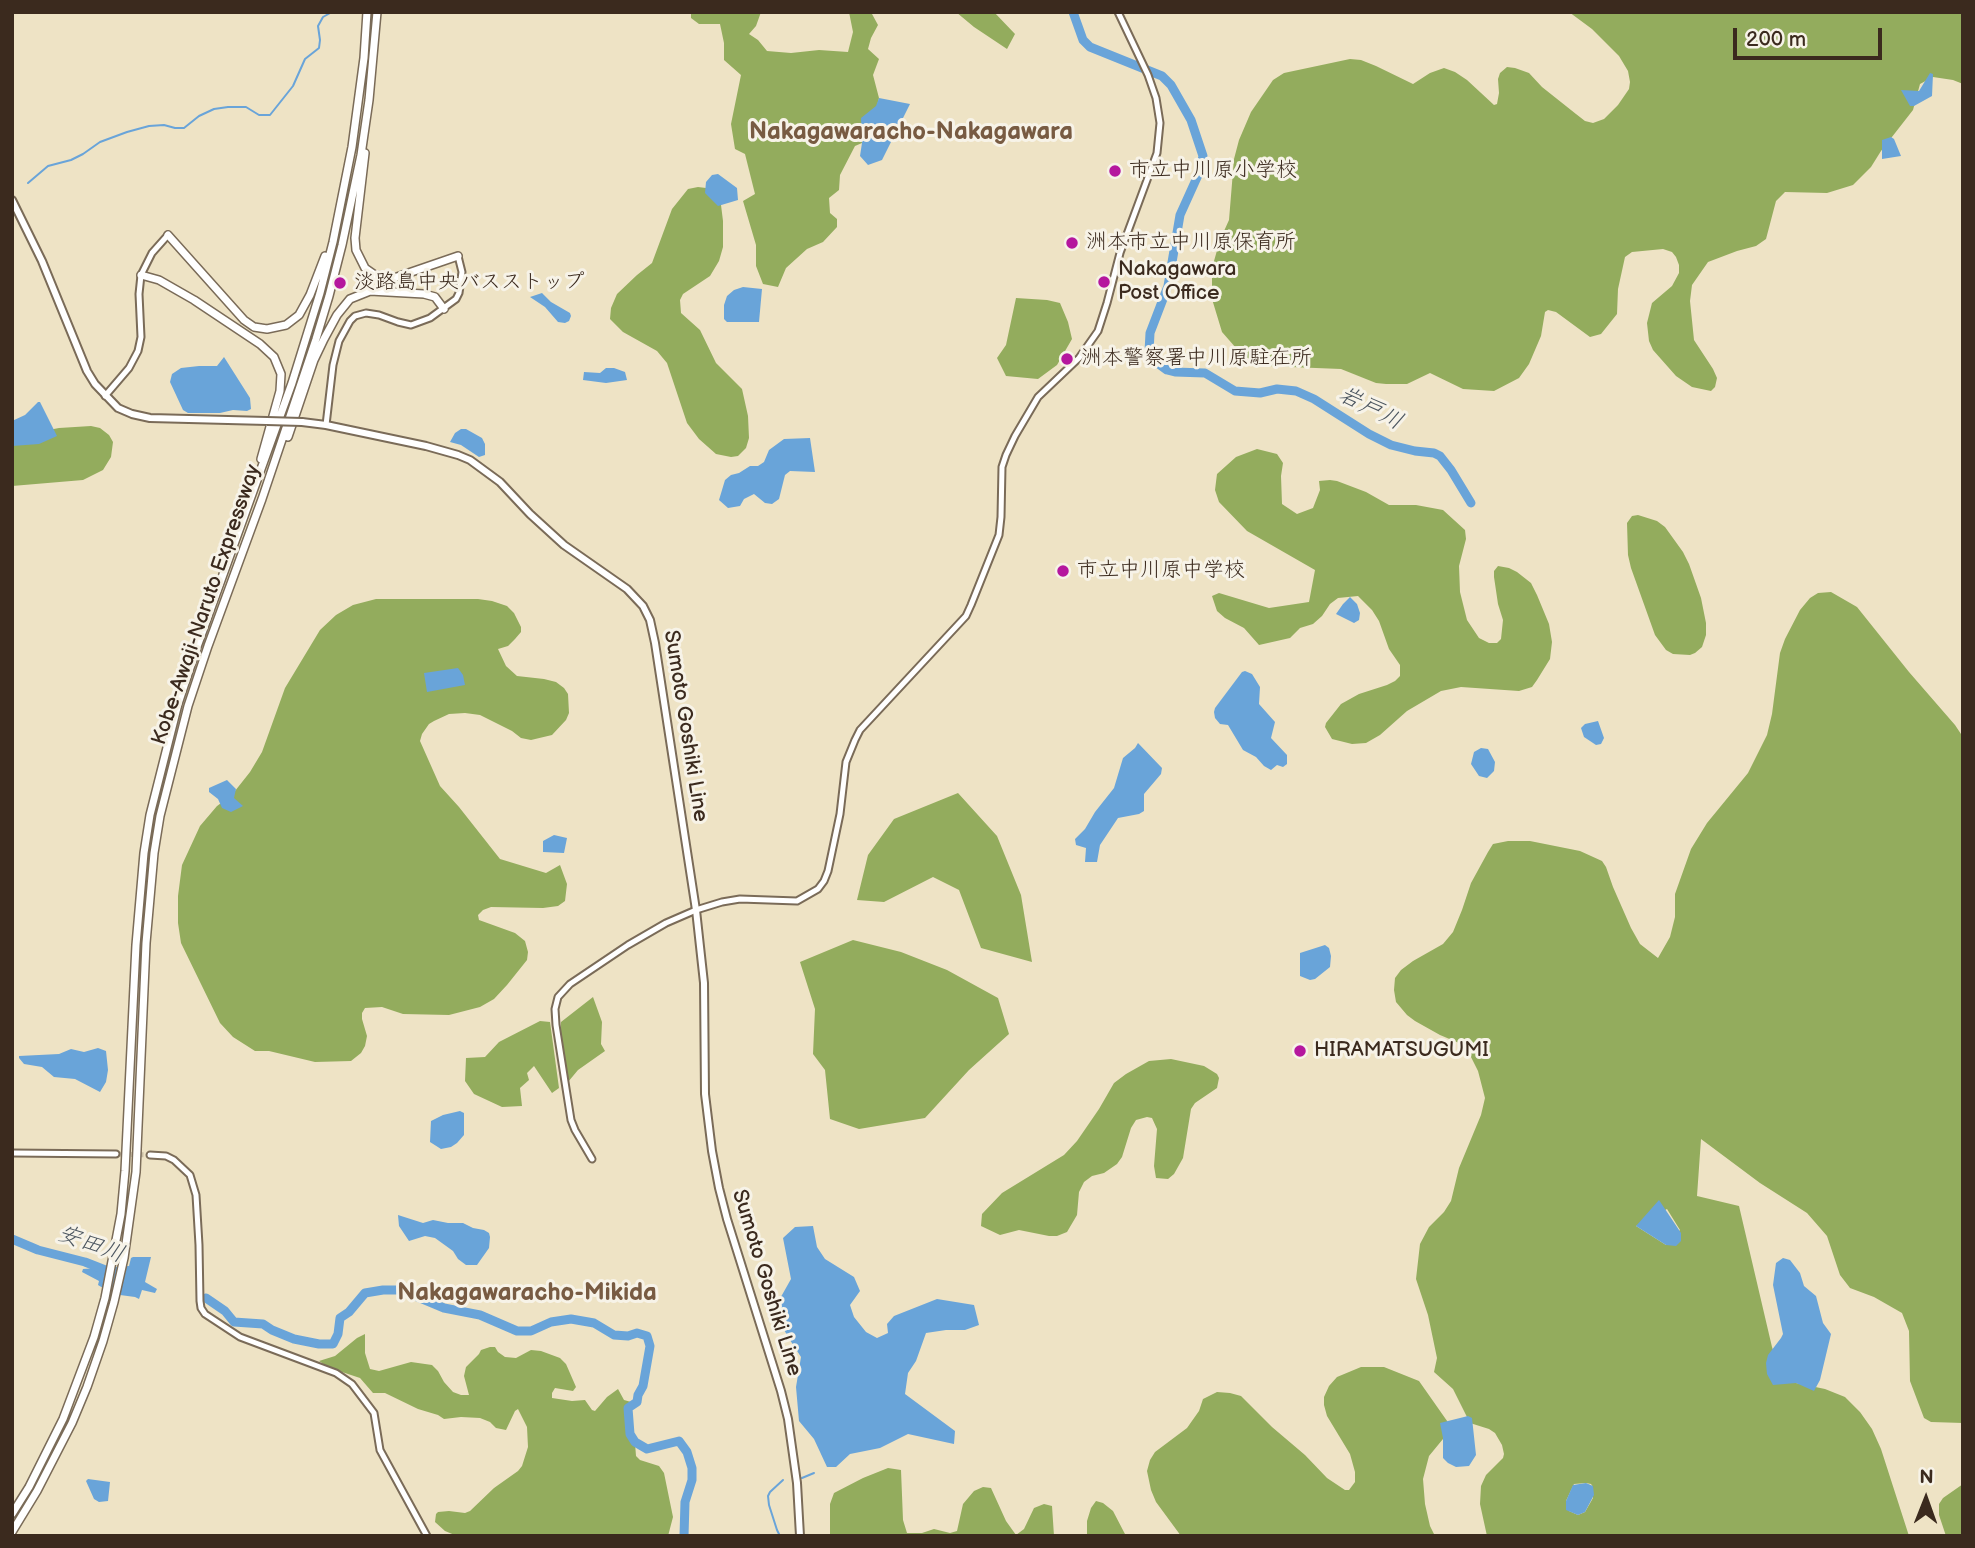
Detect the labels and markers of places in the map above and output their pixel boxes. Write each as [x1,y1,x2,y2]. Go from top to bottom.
place label: 市立中川原小学校 [1129,158,1297,184]
marker: 市立中川原小学校 [1107,163,1123,179]
place label: 洲本市立中川原保育所 [1086,230,1296,256]
marker: 洲本市立中川原保育所 [1064,235,1080,251]
place label: Nakagawara Post Office [1118,257,1236,307]
place label: 淡路島中央バスストップ [354,270,585,296]
marker: Nakagawara Post Office [1096,274,1112,290]
marker: 淡路島中央バスストップ [332,275,348,291]
place label: 洲本警察署中川原駐在所 [1081,346,1312,372]
marker: 洲本警察署中川原駐在所 [1059,351,1075,367]
place label: 市立中川原中学校 [1077,558,1245,584]
marker: 市立中川原中学校 [1055,563,1071,579]
place label: HIRAMATSUGUMI [1314,1038,1489,1064]
marker: HIRAMATSUGUMI [1292,1043,1308,1059]

